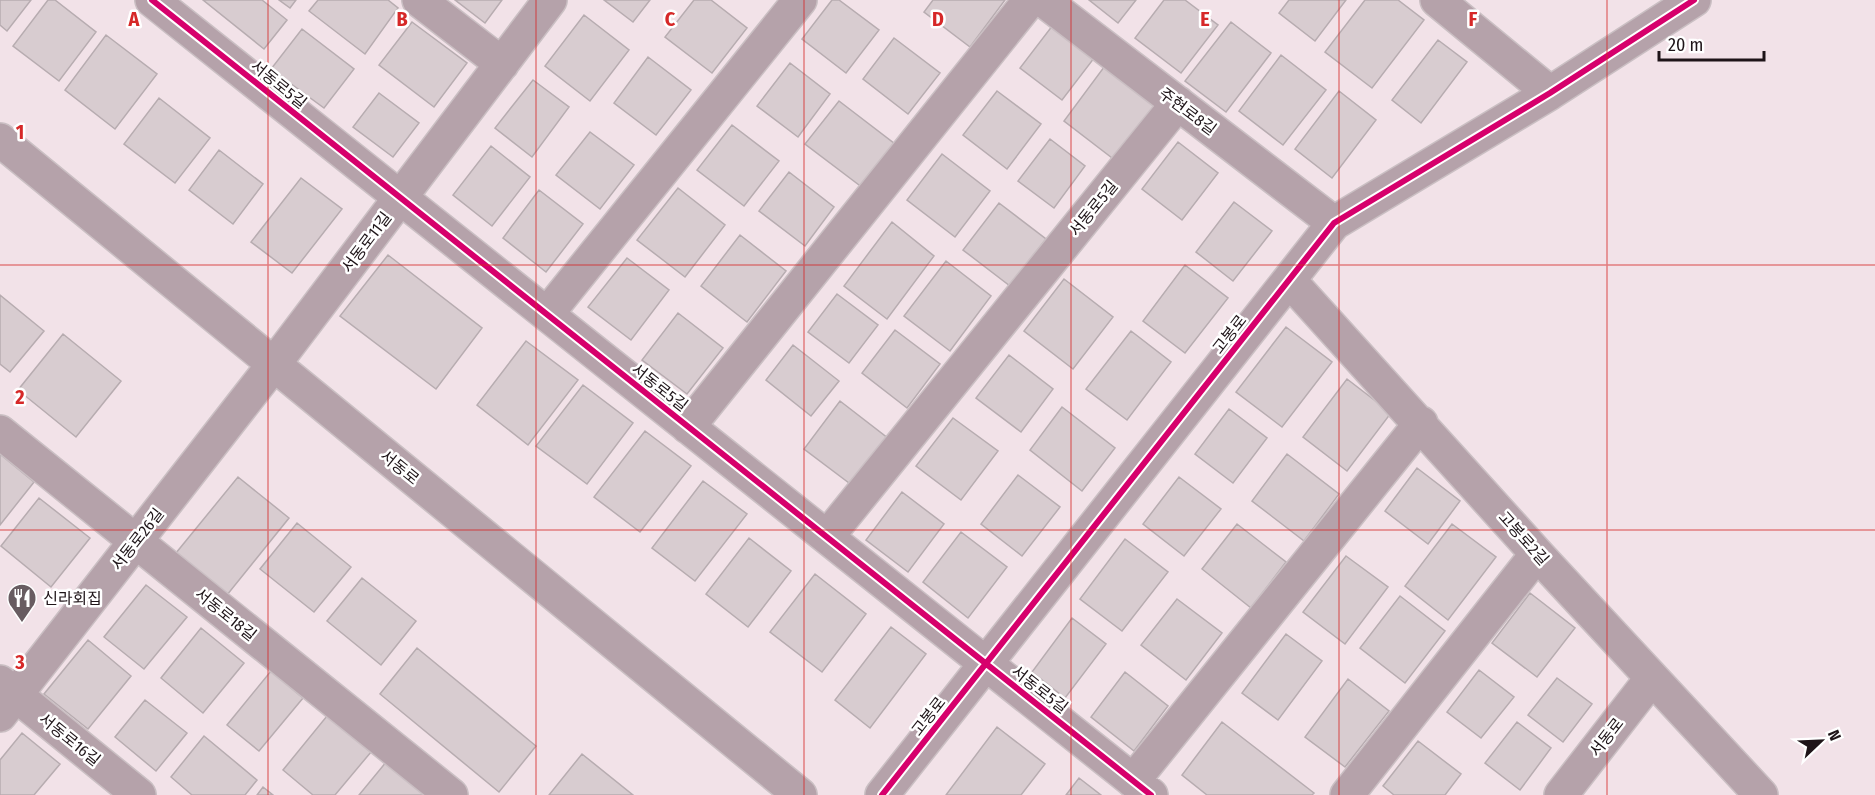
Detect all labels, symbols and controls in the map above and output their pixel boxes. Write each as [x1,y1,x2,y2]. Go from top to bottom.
text: A [128,7,141,31]
text: B [396,7,408,31]
text: C [665,7,676,31]
text: D [932,7,944,31]
text: E [1200,7,1210,31]
text: F [1469,7,1478,31]
scale bar [1659,24,1764,62]
text: 20 m [1668,34,1703,56]
street label: 서동로5길 [247,56,310,113]
street label: 주현로8길 [1155,84,1220,139]
text: 1 [16,120,24,144]
street label: 서동로5길 [1065,177,1122,240]
street label: 서동로11길 [337,208,395,276]
street label: 고봉로 [1208,311,1251,358]
street label: 서동로5길 [628,360,692,415]
text: 2 [14,385,25,409]
street label: 서동로 [377,446,423,489]
street label: 서동로26길 [107,504,168,574]
street label: 고봉로2길 [1495,507,1553,569]
restaurant icon: 신라회집 [6,582,38,624]
street label: 서동로18길 [191,584,260,645]
place label: 신라회집 [43,589,102,608]
text: 3 [14,650,25,674]
street label: 서동로5길 [1008,662,1072,717]
street label: 고봉로 [907,693,950,740]
street label: 서동로16길 [35,709,104,770]
north arrow [1791,711,1851,771]
street label: 서동로 [1585,714,1628,761]
text: N [1824,727,1845,743]

